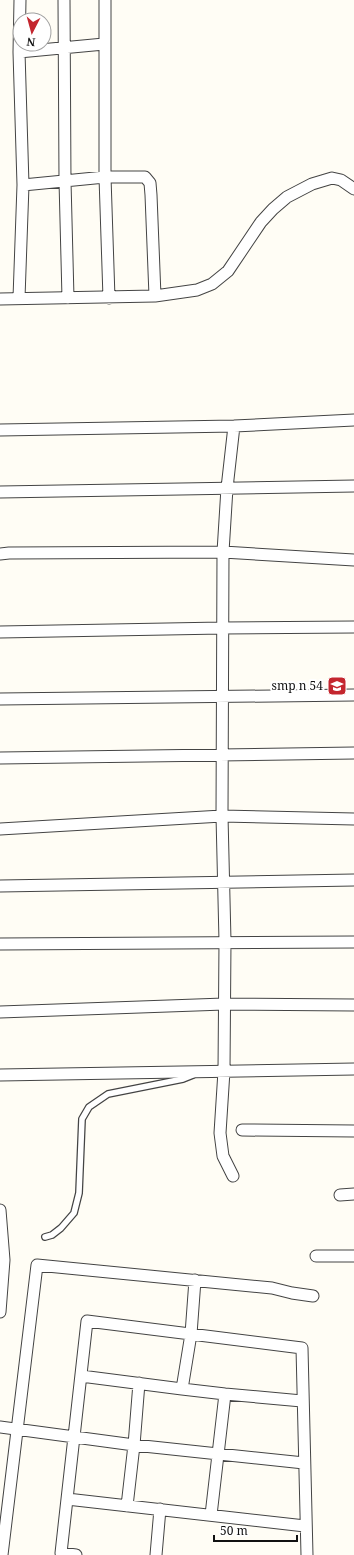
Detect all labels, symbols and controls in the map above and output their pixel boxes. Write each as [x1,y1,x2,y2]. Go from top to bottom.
north arrow [12,12,52,52]
text: N [25,34,36,50]
school or university icon: smp n 54 [326,675,348,697]
place label: smp n 54 [271,677,323,694]
scale bar [214,1517,297,1543]
text: 50 m [220,1522,248,1539]

